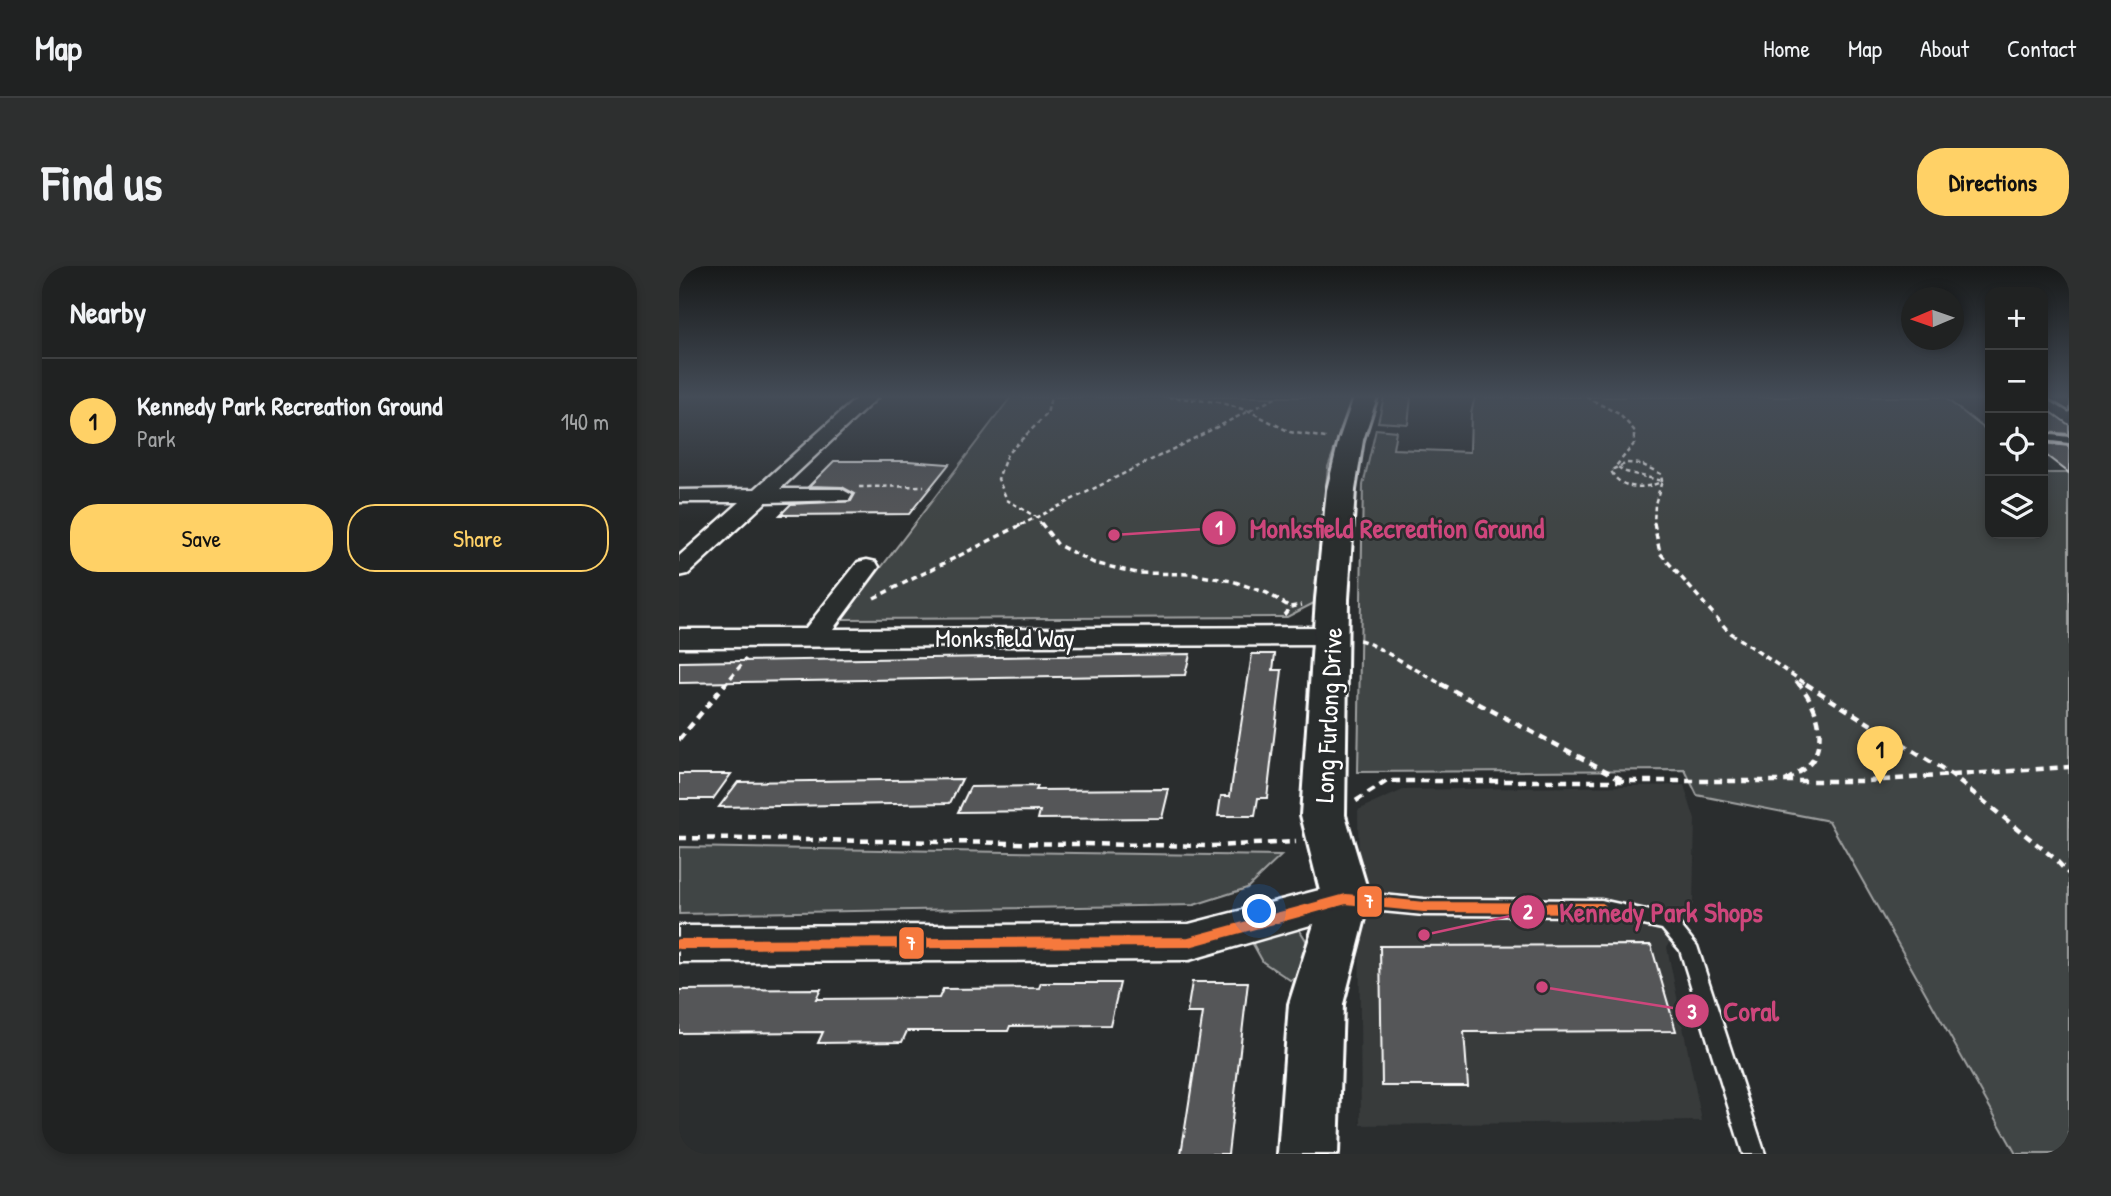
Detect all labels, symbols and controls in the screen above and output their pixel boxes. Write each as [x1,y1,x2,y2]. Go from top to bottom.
text: Map [35,26,82,70]
text: Home [1763,32,1810,64]
text: Map [1848,32,1882,64]
text: About [1920,32,1969,64]
text: Contact [2007,32,2076,64]
button: Directions [1917,148,2069,216]
text: Find us [42,149,162,215]
north arrow [1901,287,1964,350]
map controls [1985,287,2048,539]
button: + [1985,287,2048,350]
text: Nearby [70,292,146,332]
button: − [1985,350,2048,413]
text: Kennedy Park Recreation Ground [137,388,442,423]
text: 1 [89,406,97,437]
text: 140 m [561,406,609,437]
button: locate [1985,413,2048,476]
text: Park [137,423,175,454]
button: layers [1985,476,2048,539]
callout: Monksfield Recreation Ground [1201,503,1558,552]
button: Save [70,504,333,572]
button: Share [347,504,609,572]
text: Monksfield Recreation Ground [1250,509,1544,547]
text: 1 [1215,513,1223,542]
street label: Monksfield Way [935,620,1075,655]
street label: Long Furlong Drive [1306,627,1350,803]
pin: 1 [1857,726,1903,784]
line badge: 7 [1356,885,1383,918]
callout: Kennedy Park Shops [1511,887,1777,936]
text: 7 [1363,888,1374,914]
text: Kennedy Park Shops [1559,893,1763,932]
your location [1242,894,1276,928]
text: 2 [1523,897,1533,926]
line badge: 7 [898,926,925,960]
text: 7 [905,930,916,956]
callout: Coral [1674,987,1793,1036]
text: Coral [1723,992,1779,1030]
text: 3 [1687,997,1697,1026]

